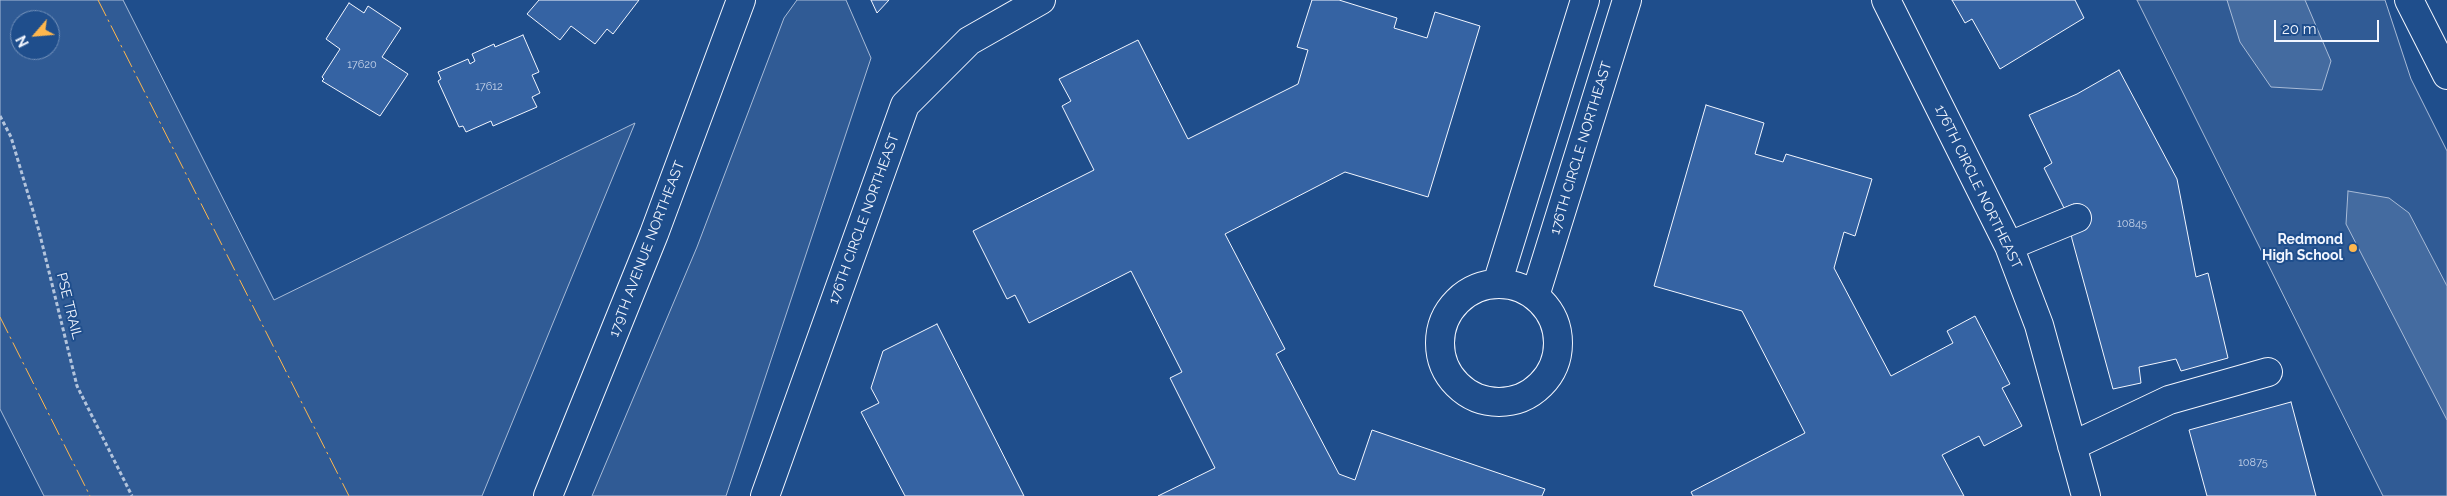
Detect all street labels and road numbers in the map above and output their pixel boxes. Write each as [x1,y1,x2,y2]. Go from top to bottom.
street label: 176TH CIRCLE NORTHEAST [1547,59,1615,237]
street label: 176TH CIRCLE NORTHEAST [1931,102,2025,272]
street label: 176TH CIRCLE NORTHEAST [825,131,903,307]
street label: 179TH AVENUE NORTHEAST [606,159,688,339]
street label: PSE TRAIL [53,271,85,341]

